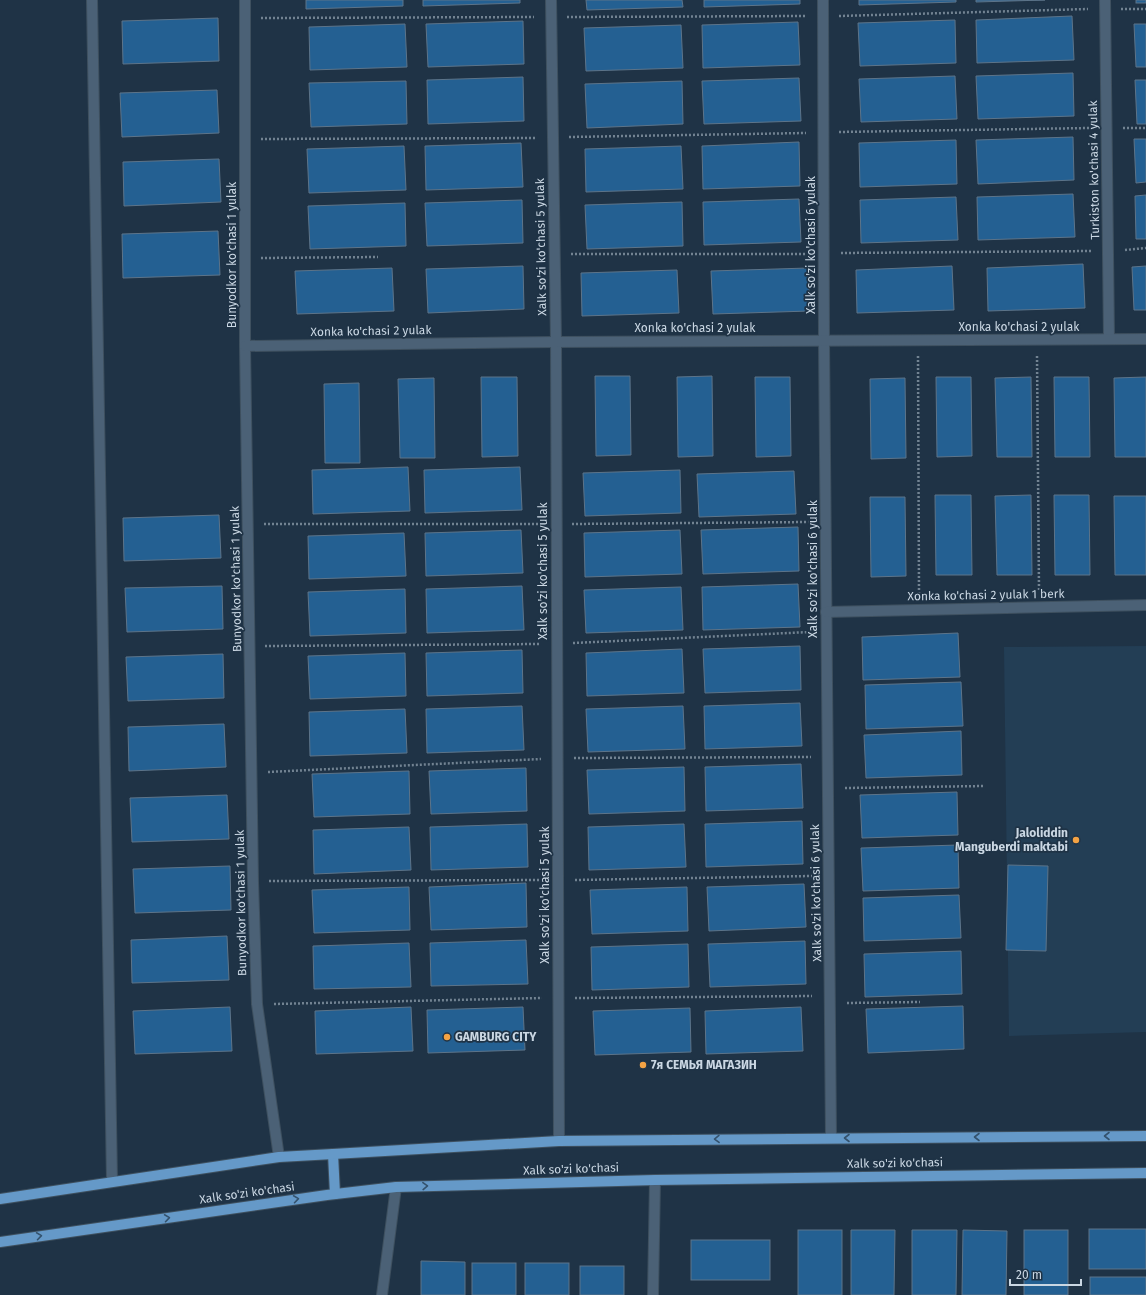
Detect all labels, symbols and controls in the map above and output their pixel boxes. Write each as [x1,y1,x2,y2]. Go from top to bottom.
street label: Turkiston ko'chasi 4 yulak [1086,99,1102,240]
street label: Xalk so'zi ko'chasi 6 yulak [804,175,818,314]
street label: Xalk so'zi ko'chasi 5 yulak [533,177,549,316]
street label: Bunyodkor ko'chasi 1 yulak [225,181,239,328]
street label: Xonka ko'chasi 2 yulak [959,320,1080,334]
street label: Xonka ko'chasi 2 yulak [635,321,756,335]
street label: Xonka ko'chasi 2 yulak [310,323,432,339]
street label: Xalk so'zi ko'chasi 6 yulak [806,499,820,638]
street label: Xalk so'zi ko'chasi 5 yulak [536,501,550,640]
street label: Bunyodkor ko'chasi 1 yulak [228,505,244,652]
street label: Xonka ko'chasi 2 yulak 1 berk [907,587,1065,603]
street label: Xalk so'zi ko'chasi 6 yulak [808,823,824,962]
street label: Xalk so'zi ko'chasi 5 yulak [538,825,552,964]
place label: Jaloliddin Manguberdi maktabi [955,826,1068,854]
street label: Bunyodkor ko'chasi 1 yulak [233,829,249,976]
marker: Jaloliddin Manguberdi maktabi [1071,835,1081,845]
place label: GAMBURG CITY [455,1030,537,1044]
marker: GAMBURG CITY [442,1032,452,1042]
place label: 7я СЕМЬЯ МАГАЗИН [651,1058,757,1072]
marker: 7я СЕМЬЯ МАГАЗИН [638,1060,648,1070]
one-way arrow [1104,1132,1110,1140]
one-way arrow [974,1133,980,1141]
one-way arrow [844,1134,850,1142]
one-way arrow [714,1135,720,1144]
street label: Xalk so'zi ko'chasi [847,1155,943,1171]
street label: Xalk so'zi ko'chasi [523,1160,619,1178]
street label: Xalk so'zi ko'chasi [198,1179,296,1207]
one-way arrow [422,1182,428,1190]
one-way arrow [293,1195,299,1204]
one-way arrow [164,1214,170,1223]
one-way arrow [36,1232,42,1241]
scale bar [1010,1261,1081,1287]
text: 20 m [1016,1268,1042,1282]

